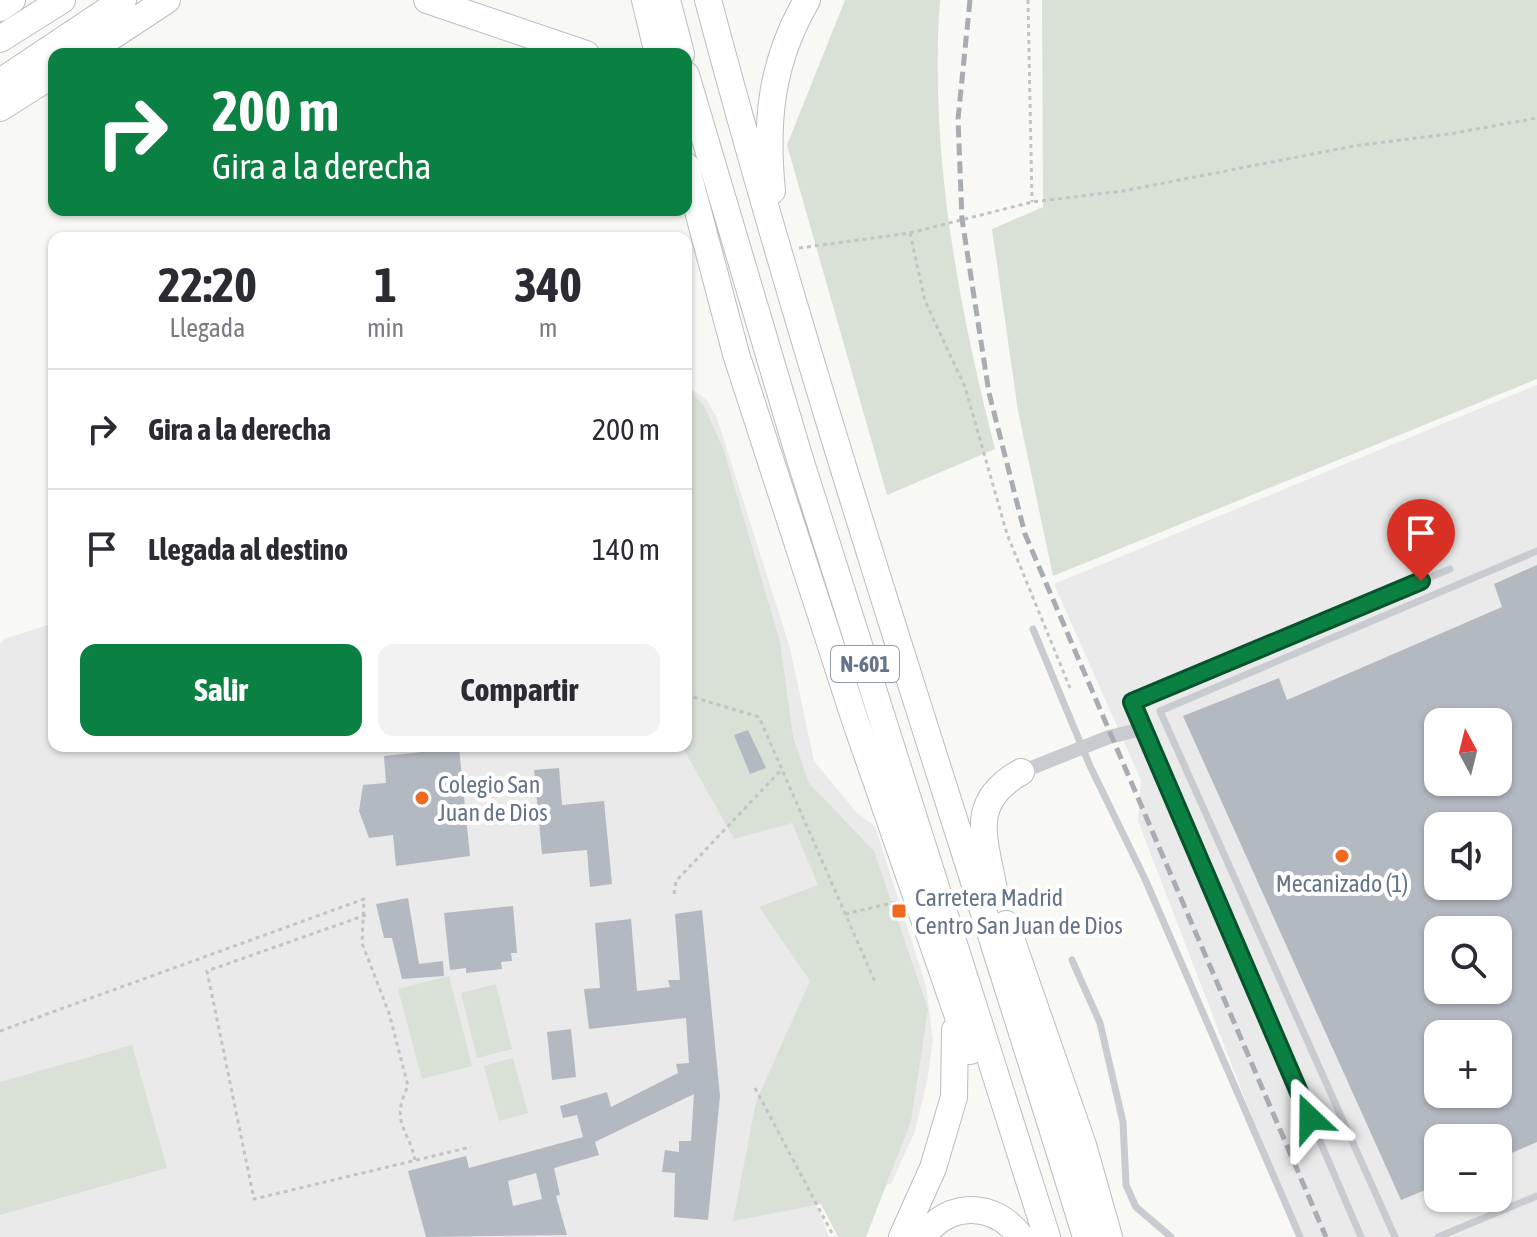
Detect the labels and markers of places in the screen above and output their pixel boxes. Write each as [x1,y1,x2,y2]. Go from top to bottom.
pin [1387,499,1455,581]
place label: Colegio San Juan de Dios [438,771,548,826]
marker: Colegio San Juan de Dios [413,789,431,807]
marker: Mecanizado (1) [1333,847,1351,865]
place label: Mecanizado (1) [1276,870,1408,897]
place label: Carretera Madrid Centro San Juan de Dios [915,884,1123,939]
marker: Carretera Madrid Centro San Juan de Dios [890,902,908,920]

